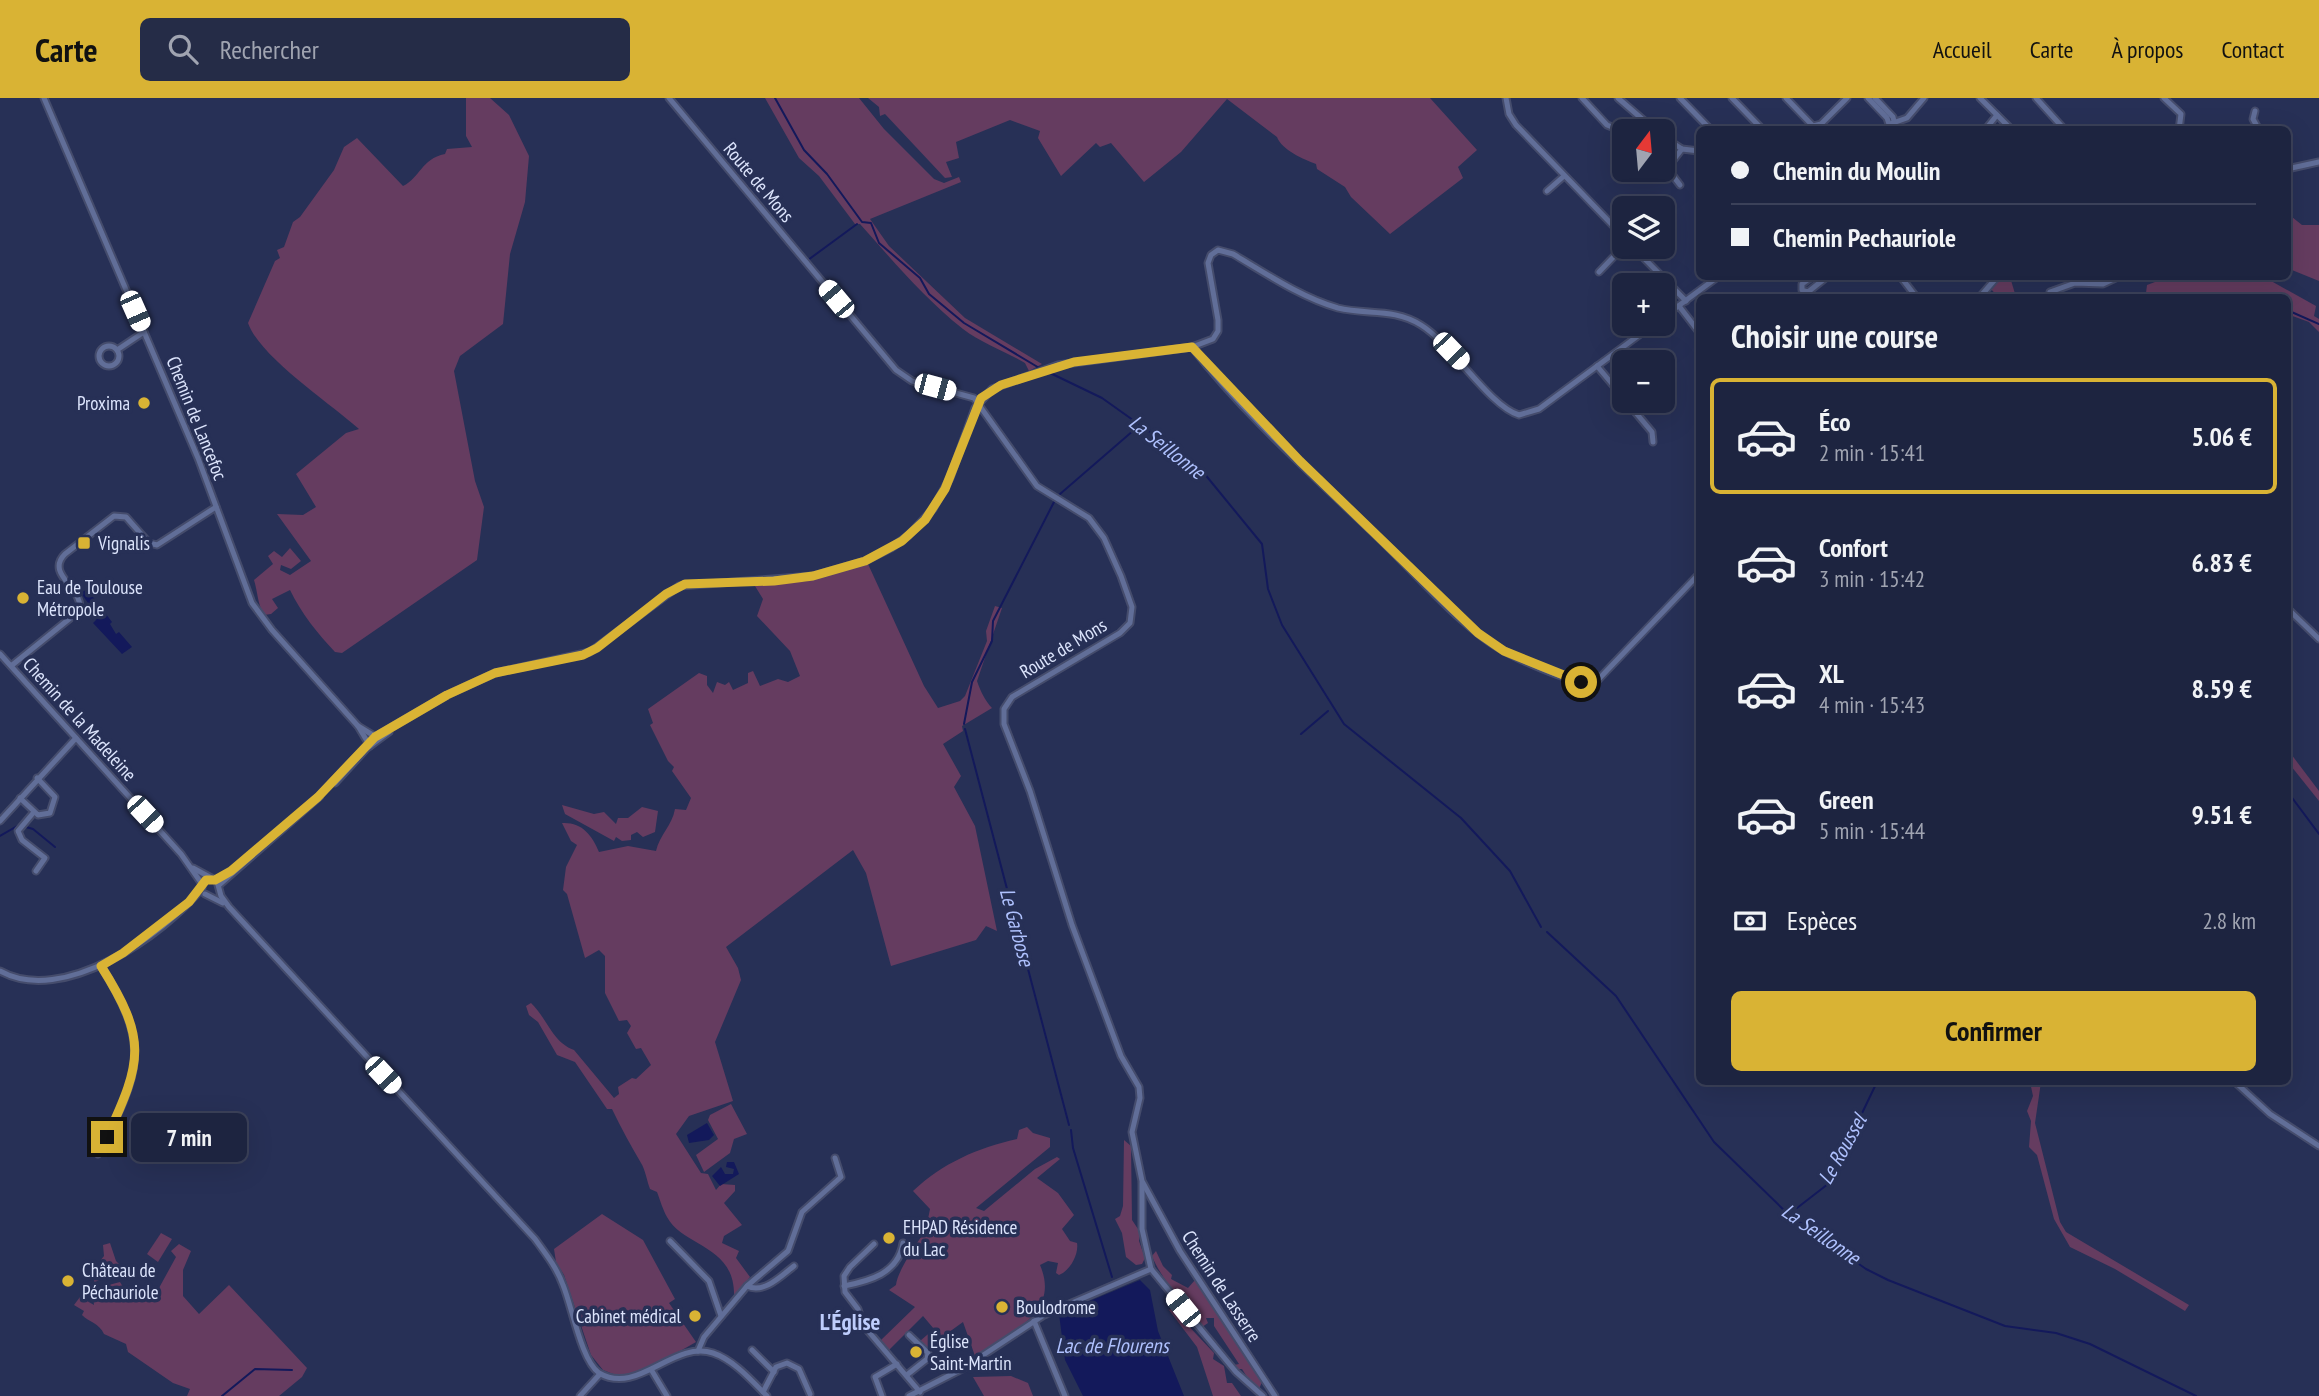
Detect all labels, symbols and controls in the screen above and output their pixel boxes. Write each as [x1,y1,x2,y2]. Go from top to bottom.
search box [140,18,630,81]
text: Carte [35,28,98,71]
icon: search [164,30,202,68]
text: Rechercher [220,33,319,66]
text: Accueil [1933,34,1992,65]
text: Carte [2030,34,2073,65]
text: À propos [2111,34,2183,65]
text: Contact [2221,34,2284,65]
north arrow [1612,119,1675,182]
map controls [1612,119,1675,413]
street label: Route de Mons [719,137,799,227]
text: Chemin du Moulin [1773,154,1941,187]
button: layers [1612,196,1675,259]
text: Chemin Pechauriole [1773,221,1956,254]
button: + [1612,273,1675,336]
car [815,276,858,322]
car [117,288,154,334]
text: Choisir une course [1731,315,1938,357]
car [1429,329,1474,373]
button: − [1612,350,1675,413]
street label: Chemin de Lancefoc [161,353,233,484]
car [912,371,959,403]
place label: Proxima [77,391,130,415]
marker: Proxima [136,395,152,411]
icon: car [1735,405,1798,468]
text: Éco [1819,405,1851,438]
water label: La Seillonne [1123,409,1212,486]
text: 5.06 € [2191,420,2252,453]
text: 2 min · 15:41 [1819,438,1925,467]
place label: Vignalis [97,531,150,555]
icon: car [1735,531,1798,594]
text: Confort [1819,531,1888,564]
marker: Vignalis [76,535,92,551]
text: 6.83 € [2191,546,2252,579]
text: 3 min · 15:42 [1819,564,1925,593]
place label: Eau de Toulouse Métropole [37,575,143,621]
marker: Eau de Toulouse Métropole [15,590,31,606]
street label: Route de Mons [1015,613,1111,683]
street label: Chemin de la Madeleine [18,652,142,786]
icon: car [1735,657,1798,720]
text: XL [1819,657,1844,690]
route start [1565,666,1597,698]
text: 8.59 € [2191,672,2252,705]
text: 4 min · 15:43 [1819,690,1925,719]
icon: car [1735,783,1798,846]
text: Green [1819,783,1874,816]
car [123,791,168,837]
text: 9.51 € [2191,798,2252,831]
text: 5 min · 15:44 [1819,816,1925,845]
water label: Le Garbose [994,885,1041,970]
icon: cash [1731,902,1769,940]
text: Espèces [1787,904,1857,937]
text: 2.8 km [2202,906,2256,935]
button: Confirmer [1731,991,2256,1071]
car [361,1052,406,1098]
water label: Le Roussel [1812,1107,1873,1189]
callout: 7 min [132,1112,247,1162]
route end [91,1121,123,1153]
text: 7 min [166,1123,212,1152]
water label: La Seillonne [1777,1197,1866,1271]
place label: EHPAD Résidence du Lac [903,1215,1018,1261]
street label: Chemin de Lasserre [1177,1226,1267,1346]
marker: EHPAD Résidence du Lac [881,1230,897,1246]
place label: Château de Péchauriole [82,1258,159,1304]
marker: Château de Péchauriole [60,1273,76,1289]
car [1162,1285,1205,1331]
place label: Boulodrome [1016,1295,1096,1319]
marker: Boulodrome [994,1299,1010,1315]
place label: Cabinet médical [576,1304,682,1328]
district label: L'Église [820,1307,881,1336]
marker: Cabinet médical [687,1308,703,1324]
place label: Église Saint-Martin [930,1329,1012,1375]
water label: Lac de Flourens [1055,1332,1170,1359]
marker: Église Saint-Martin [908,1344,924,1360]

